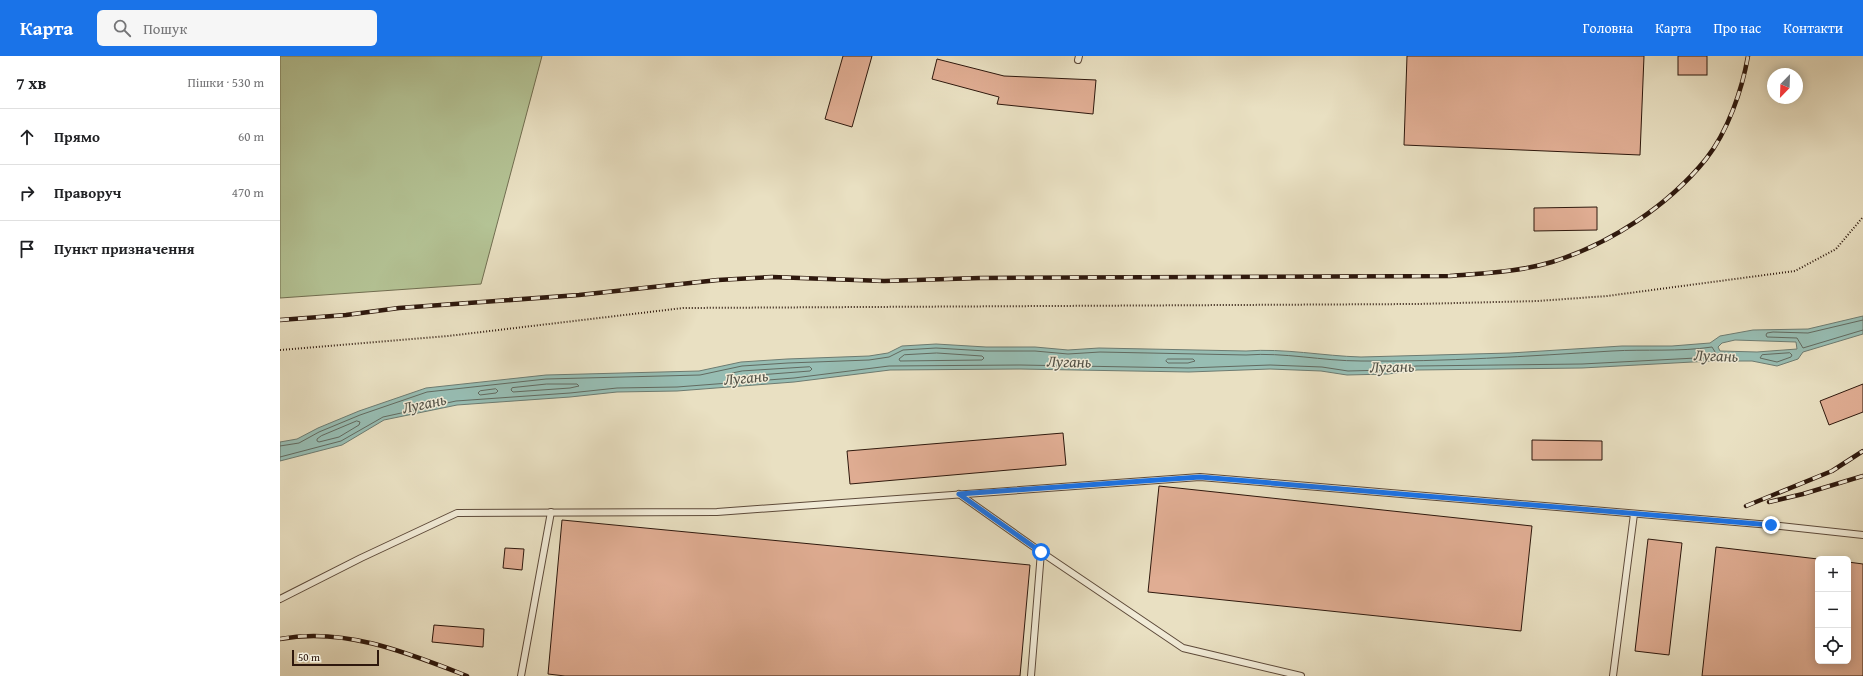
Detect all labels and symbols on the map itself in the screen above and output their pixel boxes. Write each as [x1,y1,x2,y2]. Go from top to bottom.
north arrow [1767,68,1803,104]
water label: Лугань [1693,342,1739,368]
water label: Лугань [1046,349,1092,373]
water label: Лугань [1369,354,1415,378]
water label: Лугань [723,363,770,391]
water label: Лугань [400,387,449,419]
route end [1762,516,1780,534]
route start [1032,543,1050,561]
scale bar [292,648,379,667]

